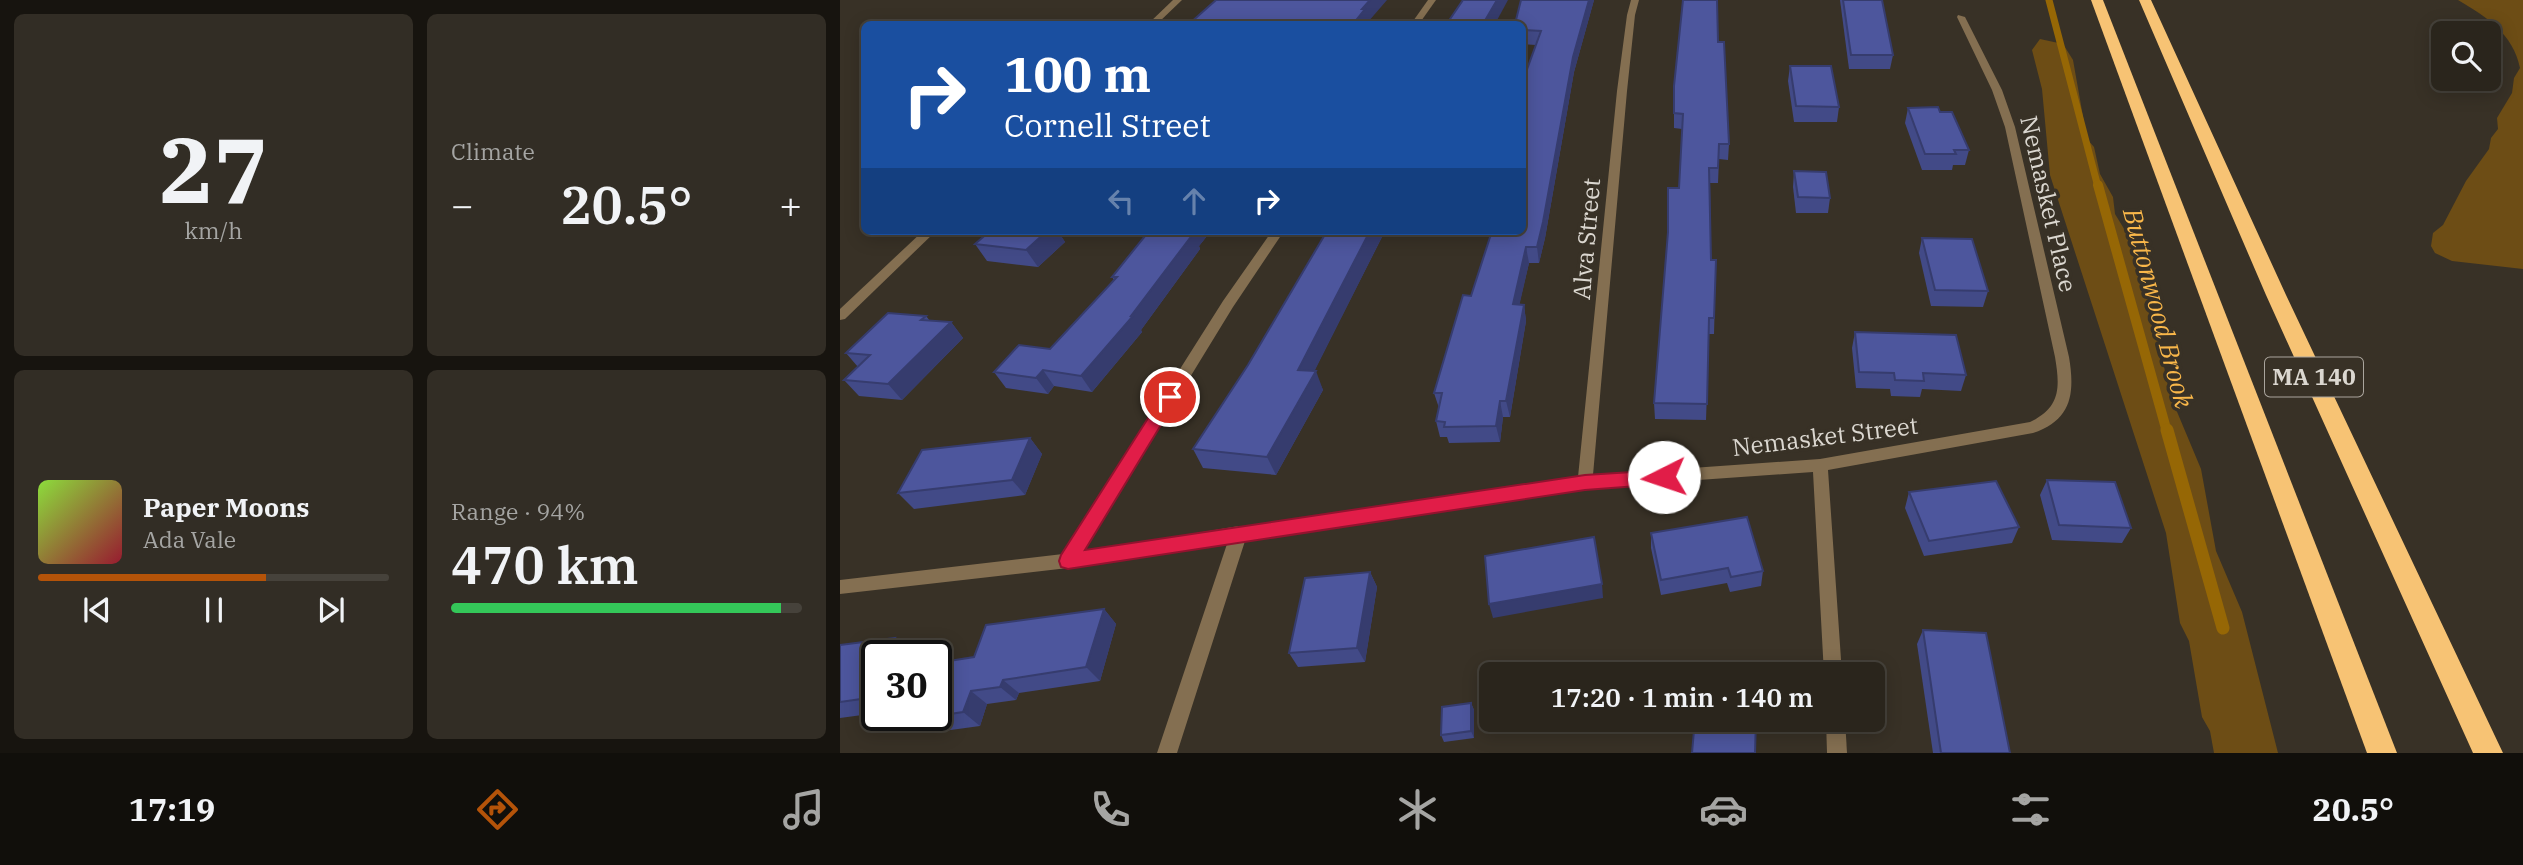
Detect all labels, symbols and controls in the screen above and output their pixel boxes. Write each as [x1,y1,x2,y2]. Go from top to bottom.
map controls [2431,21,2501,91]
button: search [2431,21,2501,91]
text: 100 m [1004,42,1151,105]
icon: right [889,49,980,140]
text: Cornell Street [1004,104,1211,146]
text: 27 [159,110,268,228]
street label: Nemasket Place [2013,112,2085,295]
text: Climate [451,136,535,166]
text: 20.5° [560,171,693,238]
street label: Alva Street [1565,177,1607,301]
text: − [451,180,474,229]
text: + [779,180,802,229]
icon: left [1102,182,1140,220]
icon: ahead [1175,182,1213,220]
icon: right [1248,182,1286,220]
water label: Buttonwood Brook [2116,203,2202,412]
text: km/h [184,215,243,245]
road number: MA 140 [2265,358,2363,396]
pin [1140,367,1200,427]
icon: arrive [1151,378,1189,416]
street label: Nemasket Street [1730,409,1920,463]
position arrow [1627,440,1701,514]
text: Paper Moons [143,490,310,524]
text: Range · 94% [451,496,585,526]
text: Ada Vale [143,524,236,554]
text: 470 km [451,531,639,598]
icon: previous [78,591,116,629]
icon: pause [195,591,233,629]
icon: next [312,591,350,629]
speed limit sign: 30 [861,640,952,731]
text: 17:20 · 1 min · 140 m [1551,680,1813,714]
icon: directions [473,785,522,834]
icon: music [779,785,828,834]
icon: phone [1086,785,1135,834]
icon: climate [1393,785,1442,834]
icon: car [1699,785,1748,834]
icon: filters [2006,785,2055,834]
text: 17:19 [129,788,215,830]
text: 20.5° [2312,788,2394,830]

